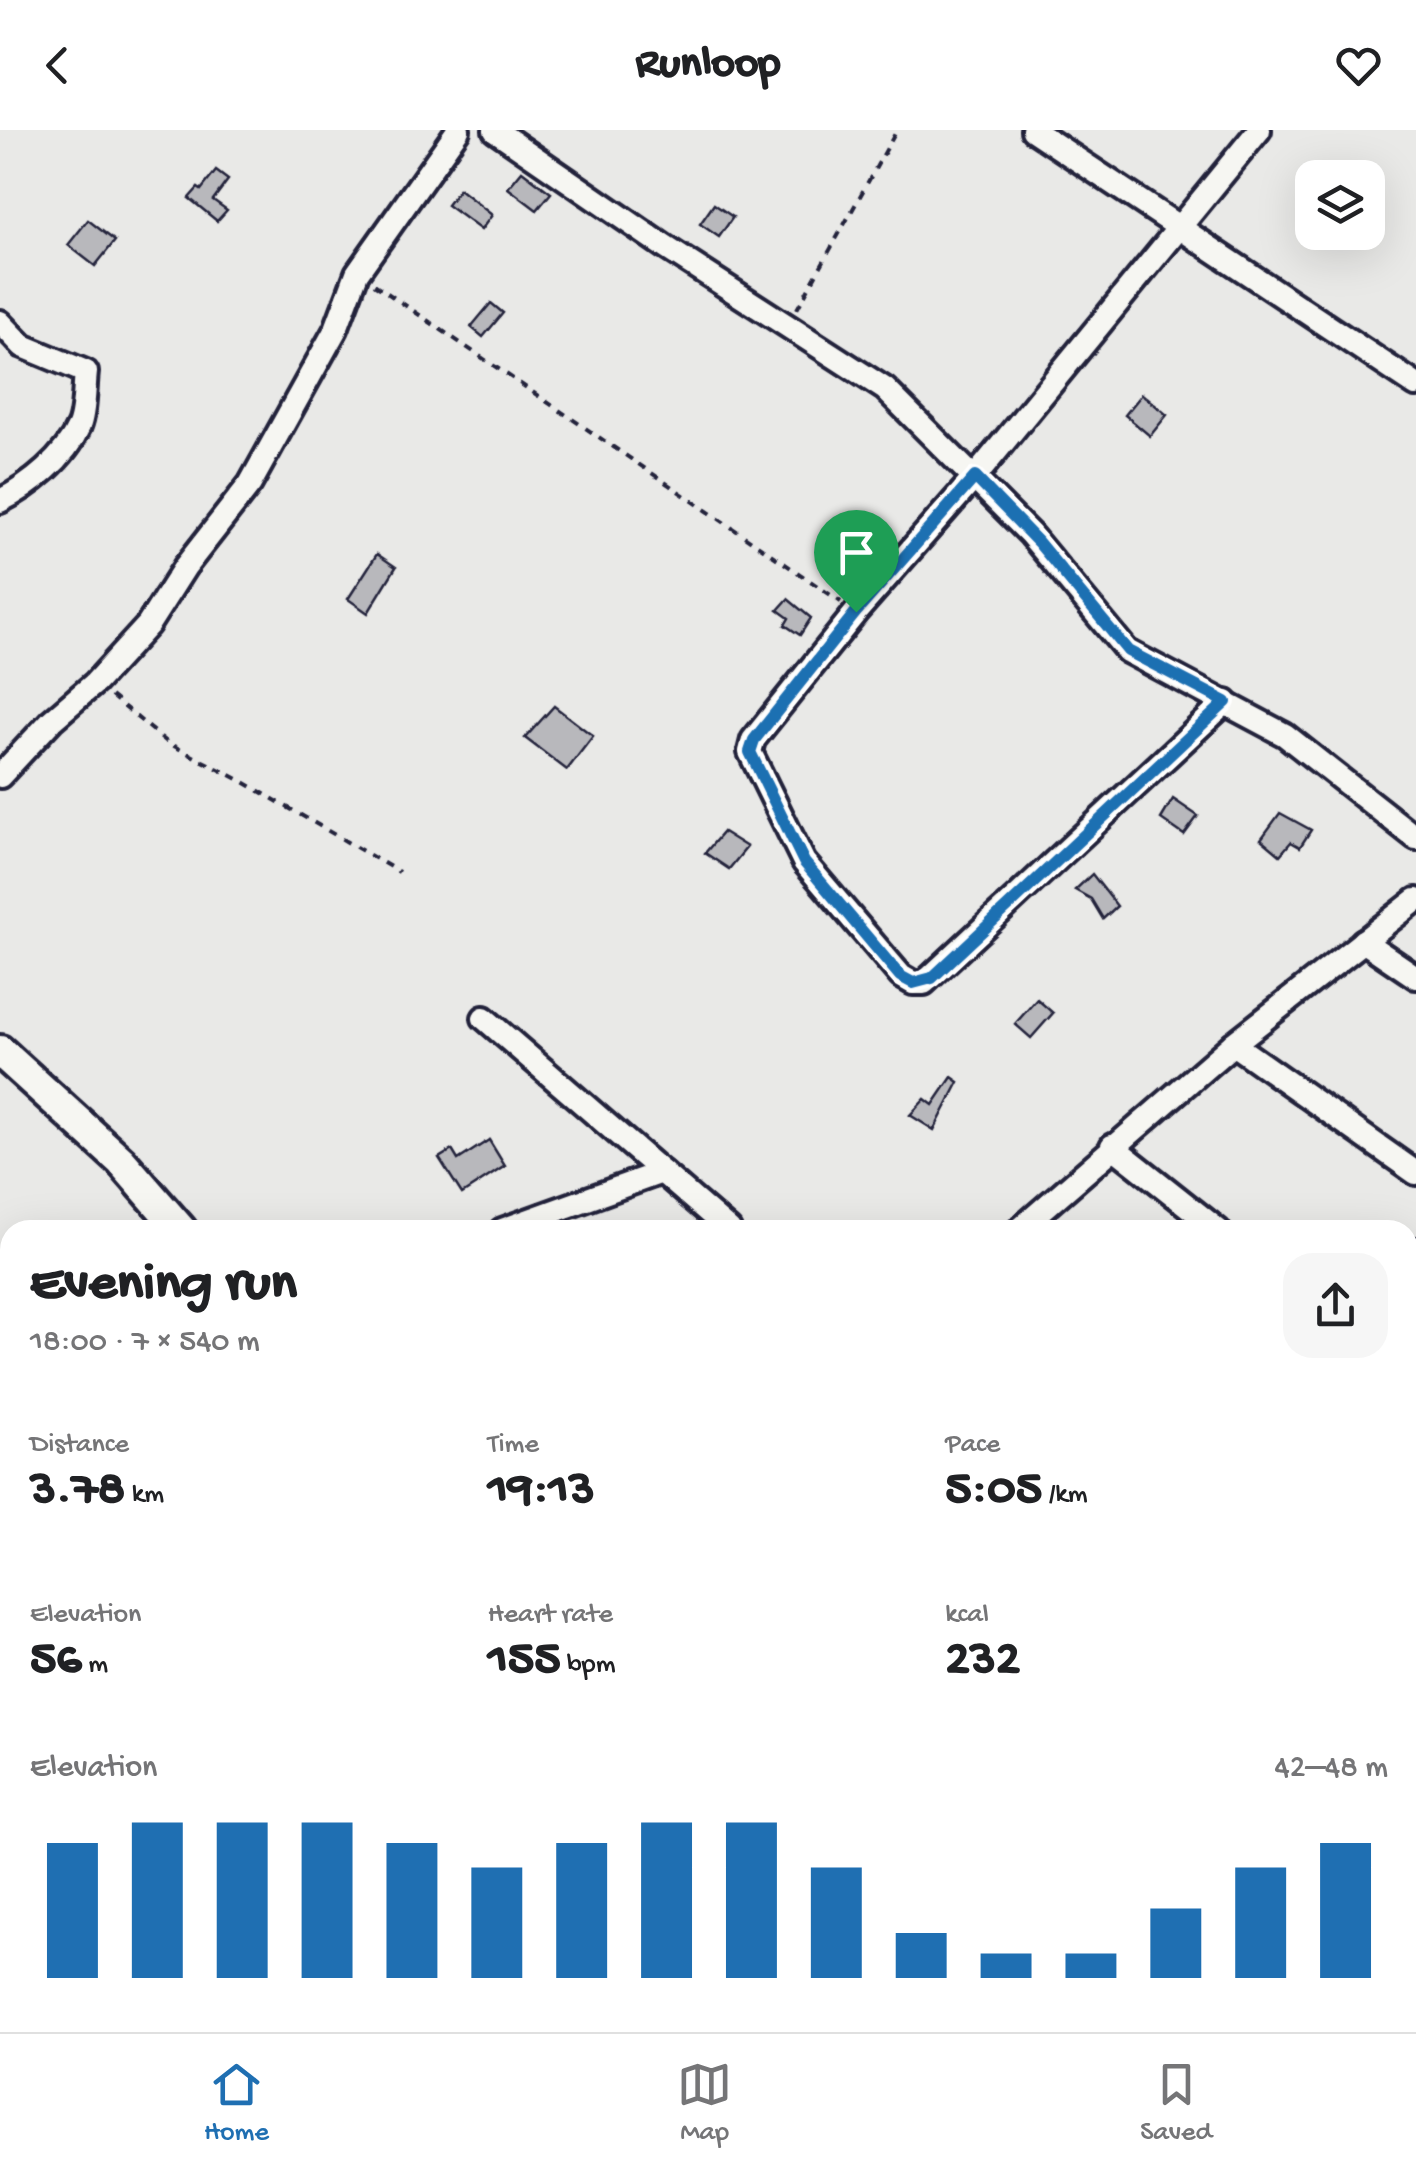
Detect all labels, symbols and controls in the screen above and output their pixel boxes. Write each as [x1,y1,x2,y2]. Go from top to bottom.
icon: back [30,38,85,93]
icon: heart [1331,38,1386,93]
text: Runloop [636,39,780,92]
map controls [1295,160,1385,250]
button: layers [1295,160,1385,250]
pin [814,510,899,613]
icon: arrive [829,525,884,580]
button: share [1283,1253,1388,1358]
text: Evening run [30,1254,297,1318]
text: 18:00 · 7 × 540 m [30,1324,260,1362]
text: Distance [30,1429,129,1462]
text: Time [488,1429,539,1462]
text: Pace [945,1429,1000,1462]
text: 3.78 [30,1462,125,1521]
text: 19:13 [488,1462,595,1521]
text: 5:05 [945,1462,1042,1521]
text: km [125,1479,164,1512]
text: /km [1042,1479,1088,1512]
text: Elevation [30,1599,141,1632]
text: Heart rate [488,1599,613,1632]
text: kcal [945,1599,989,1632]
text: 56 [30,1632,82,1691]
text: 155 [488,1632,560,1691]
text: 232 [945,1632,1020,1691]
text: m [82,1649,108,1682]
text: bpm [560,1649,616,1682]
text: Elevation [30,1750,157,1788]
text: 42–48 m [1275,1750,1388,1788]
tab: Home [204,2057,269,2150]
tab: Map [677,2057,732,2150]
tab: Saved [1140,2057,1212,2150]

